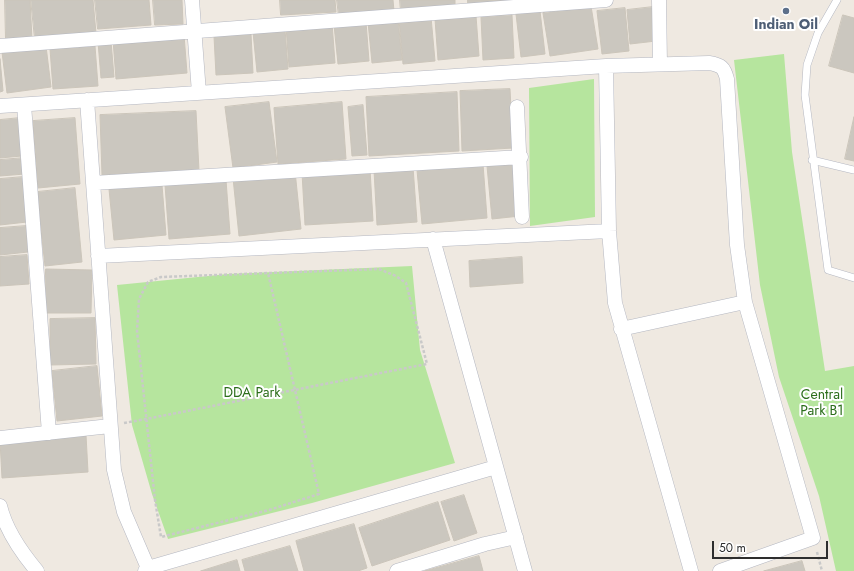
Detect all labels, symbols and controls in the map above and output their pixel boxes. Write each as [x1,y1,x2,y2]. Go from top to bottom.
marker: Indian Oil [781,6,791,16]
place label: Indian Oil [754,18,818,34]
park label: DDA Park [223,386,281,402]
park label: Central Park B1 [800,388,844,420]
scale bar [714,533,830,559]
text: 50 m [719,539,746,557]

